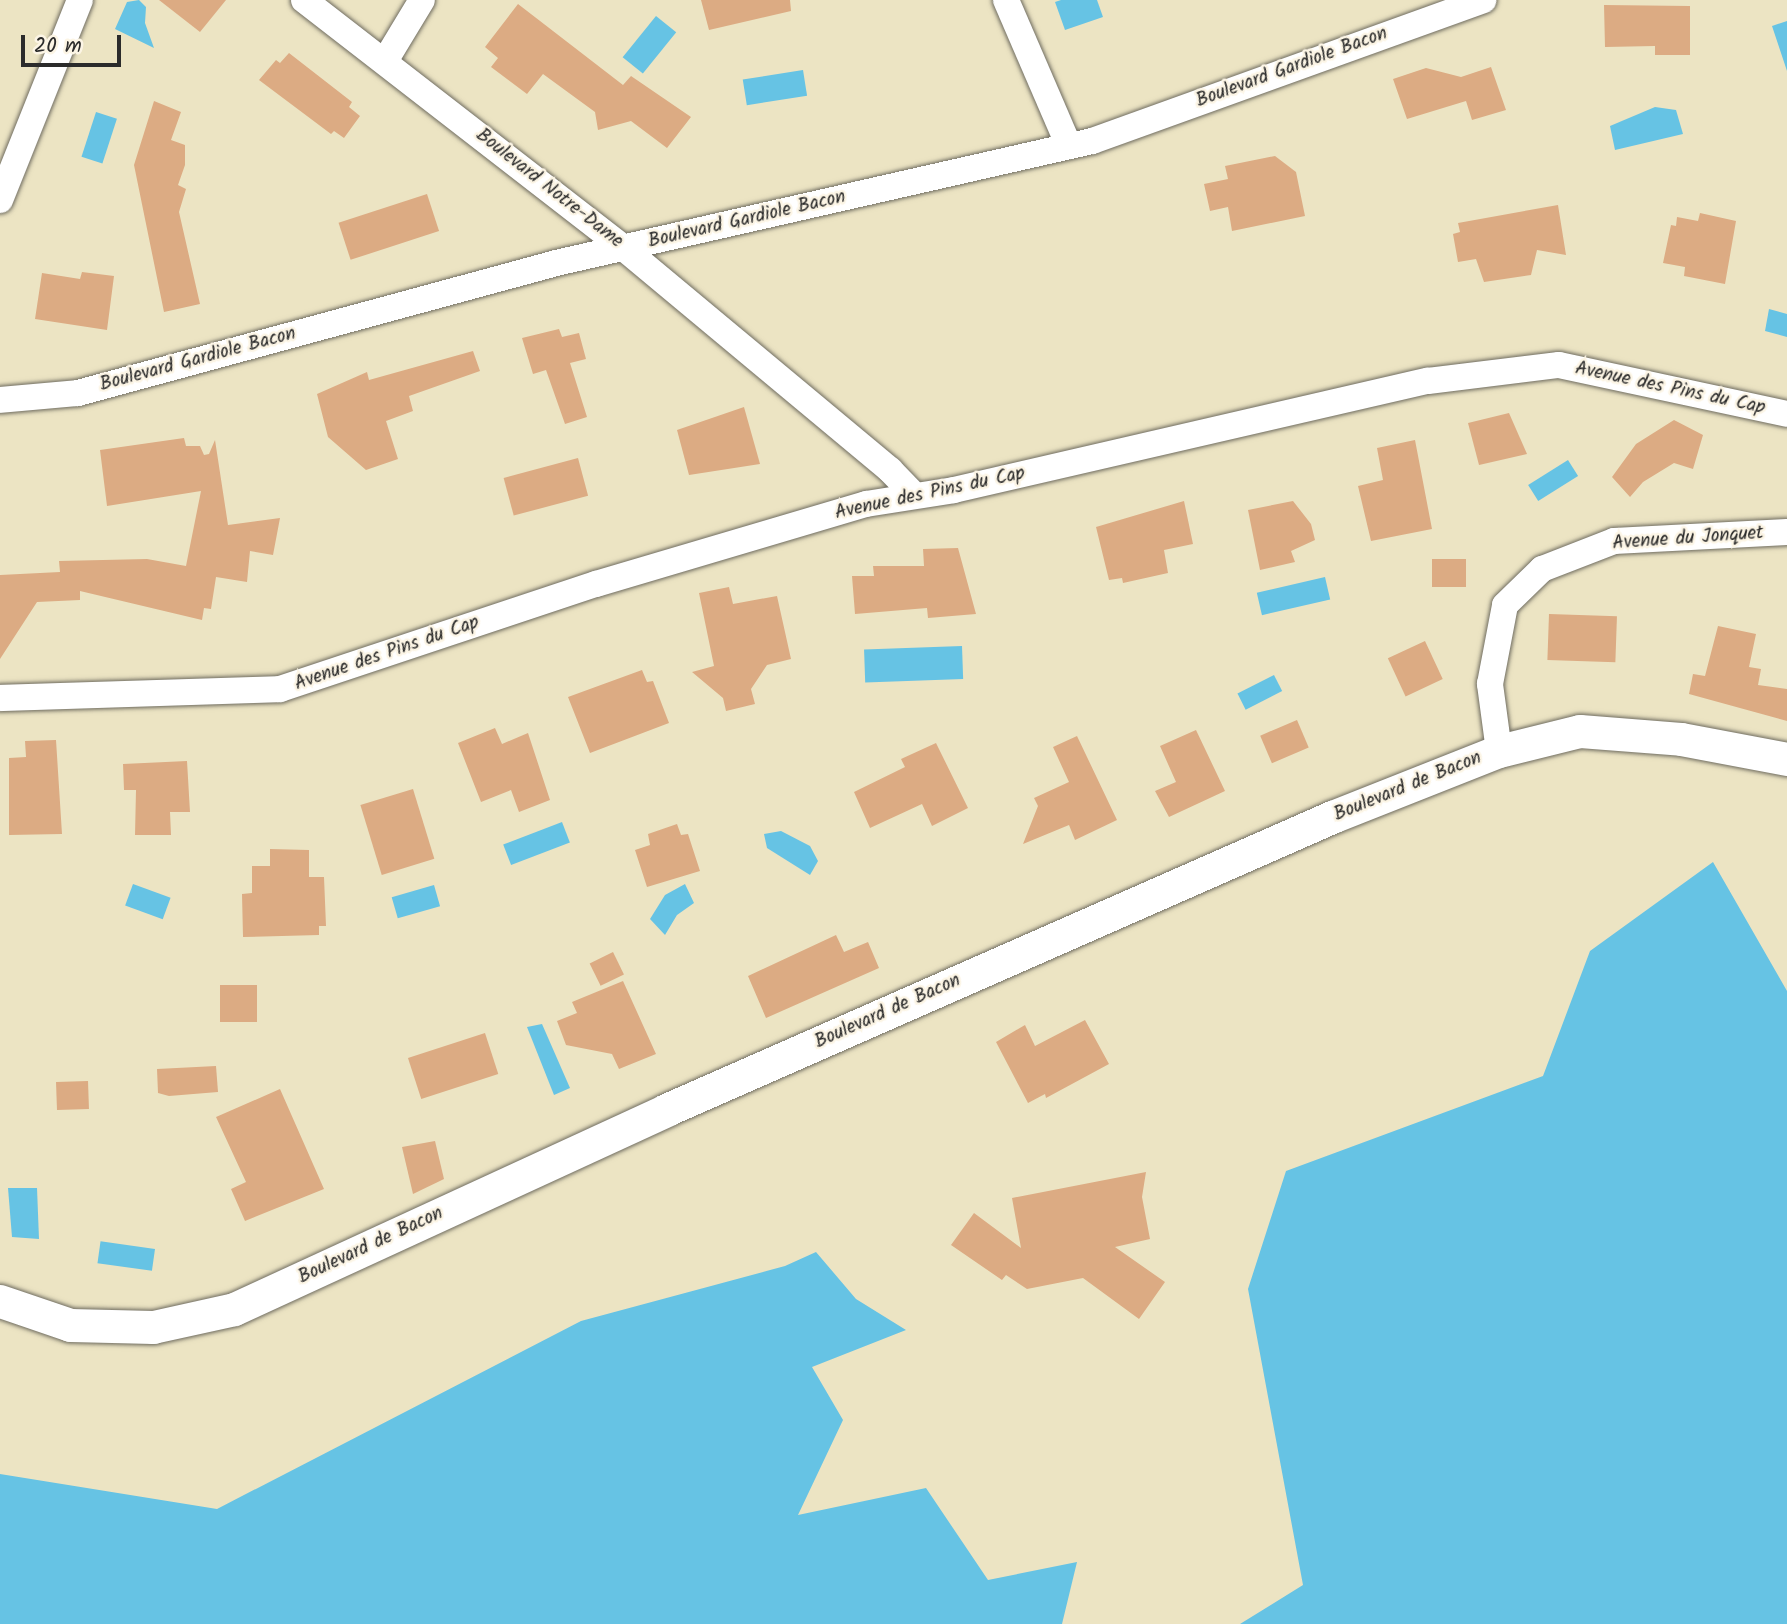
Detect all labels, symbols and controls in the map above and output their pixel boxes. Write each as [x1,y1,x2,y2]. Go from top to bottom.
scale bar [24,21,124,65]
street label: Boulevard Gardiole Bacon [1193,23,1391,113]
text: 20 m [34,30,82,63]
street label: Boulevard Notre-Dame [471,124,627,254]
street label: Boulevard Gardiole Bacon [646,186,848,254]
street label: Boulevard Gardiole Bacon [98,323,298,397]
street label: Avenue des Pins du Cap [1573,358,1767,420]
street label: Avenue des Pins du Cap [833,463,1027,525]
street label: Avenue du Jonquet [1612,522,1764,556]
street label: Avenue des Pins du Cap [292,612,482,696]
street label: Boulevard de Bacon [1331,747,1485,827]
street label: Boulevard de Bacon [812,970,964,1054]
street label: Boulevard de Bacon [295,1202,447,1290]

